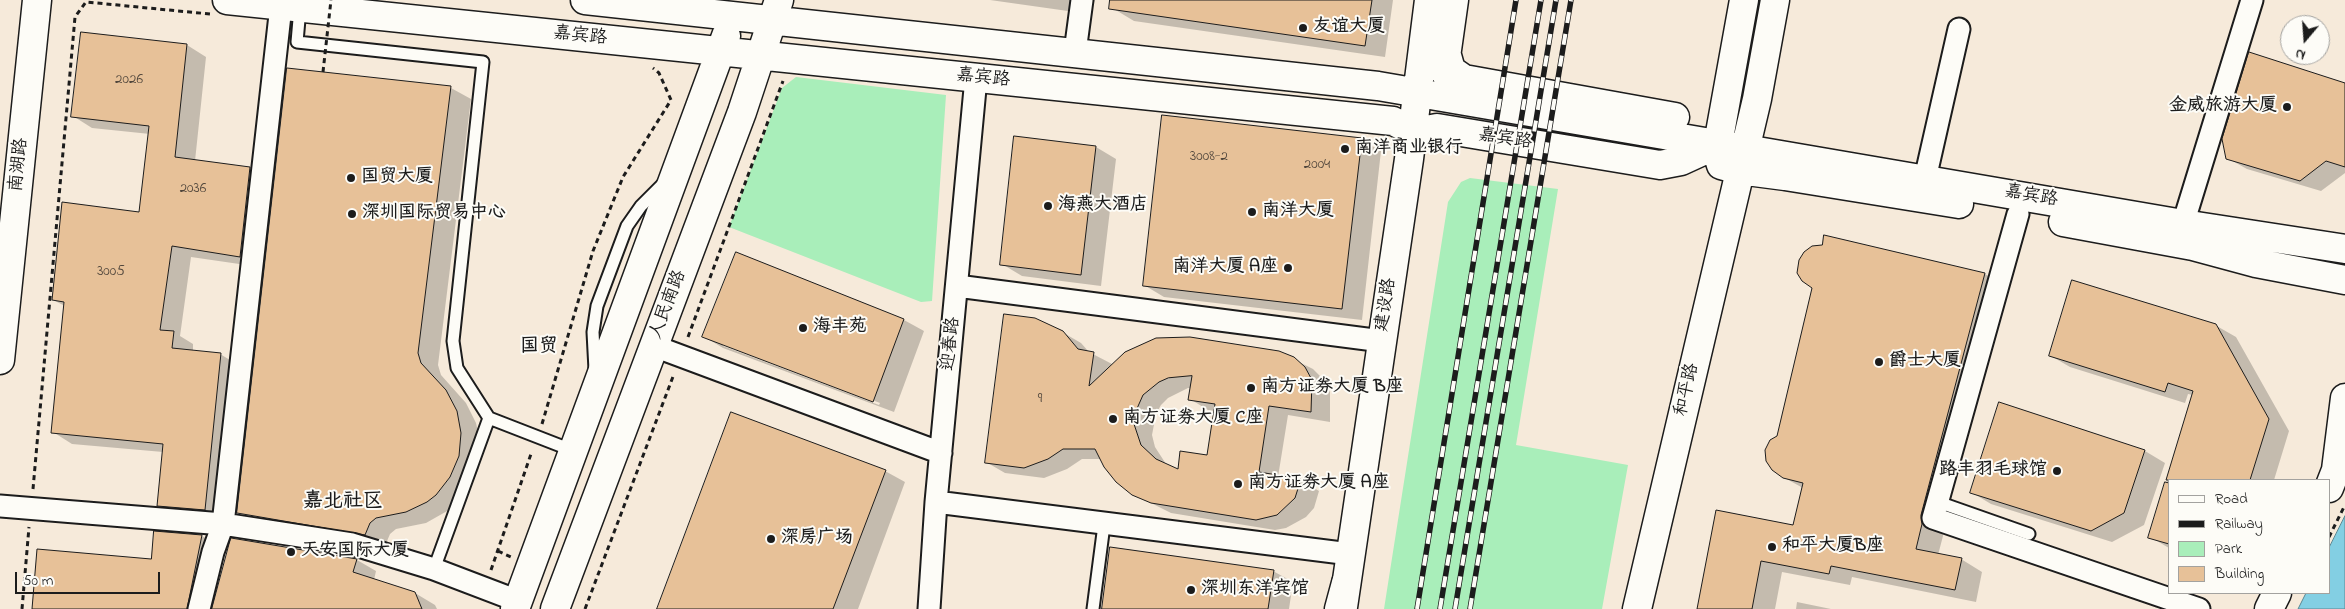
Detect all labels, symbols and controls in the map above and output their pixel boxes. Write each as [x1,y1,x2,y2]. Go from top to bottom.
north arrow [2280,15,2330,65]
place label: 友谊大厦 [1313,17,1385,39]
marker: 友谊大厦 [1297,22,1309,34]
street label: 嘉宾路 [552,23,608,51]
text: N [2293,42,2308,65]
street label: 嘉宾路 [955,65,1011,93]
house number: 2026 [115,72,143,90]
place label: 金威旅游大厦 [2169,96,2277,118]
marker: 金威旅游大厦 [2281,101,2293,113]
street label: 嘉宾路 [1477,125,1533,155]
street label: 南湖路 [6,137,34,193]
place label: 南洋商业银行 [1355,138,1463,160]
marker: 南洋商业银行 [1339,143,1351,155]
house number: 3008-2 [1190,149,1228,167]
house number: 2004 [1304,157,1330,175]
place label: 国贸大厦 [361,167,433,189]
marker: 国贸大厦 [345,172,357,184]
house number: 2036 [180,181,206,199]
street label: 嘉宾路 [2003,182,2059,212]
place label: 海燕大酒店 [1058,195,1148,217]
marker: 海燕大酒店 [1042,200,1054,212]
place label: 南洋大厦 [1262,201,1334,223]
place label: 深圳国际贸易中心 [362,203,506,225]
marker: 南洋大厦 [1246,206,1258,218]
marker: 深圳国际贸易中心 [346,208,358,220]
place label: 南洋大厦 A座 [1172,257,1278,279]
marker: 南洋大厦 A座 [1282,262,1294,274]
house number: 3005 [97,264,125,282]
street label: 人民南路 [646,268,692,342]
street label: 建设路 [1372,277,1402,333]
street label: 迎春路 [938,316,966,372]
place label: 海丰苑 [813,317,867,339]
marker: 海丰苑 [797,322,809,334]
district label: 国贸 [520,337,558,359]
place label: 爵士大厦 [1889,351,1961,373]
marker: 爵士大厦 [1873,356,1885,368]
street label: 和平路 [1671,361,1705,419]
place label: 南方证券大厦 B座 [1261,377,1404,399]
marker: 南方证券大厦 B座 [1245,382,1257,394]
house number: 9 [1038,391,1042,409]
place label: 南方证券大厦 C座 [1123,408,1263,430]
marker: 南方证券大厦 C座 [1107,413,1119,425]
place label: 路丰羽毛球馆 [1939,460,2047,482]
marker: 路丰羽毛球馆 [2051,465,2063,477]
place label: 南方证券大厦 A座 [1248,473,1390,495]
marker: 南方证券大厦 A座 [1232,478,1244,490]
legend [2168,479,2330,594]
text: Road [2215,488,2248,510]
district label: 嘉北社区 [303,491,383,515]
text: Railway [2215,513,2263,535]
place label: 深房广场 [781,528,853,550]
marker: 深房广场 [765,533,777,545]
place label: 和平大厦B座 [1782,536,1884,558]
text: Park [2215,538,2242,560]
place label: 天安国际大厦 [301,541,409,563]
marker: 和平大厦B座 [1766,541,1778,553]
marker: 天安国际大厦 [285,546,297,558]
scale bar [18,562,162,594]
text: Building [2215,563,2264,585]
text: 50 m [23,570,53,592]
place label: 深圳东洋宾馆 [1201,579,1309,601]
marker: 深圳东洋宾馆 [1185,584,1197,596]

